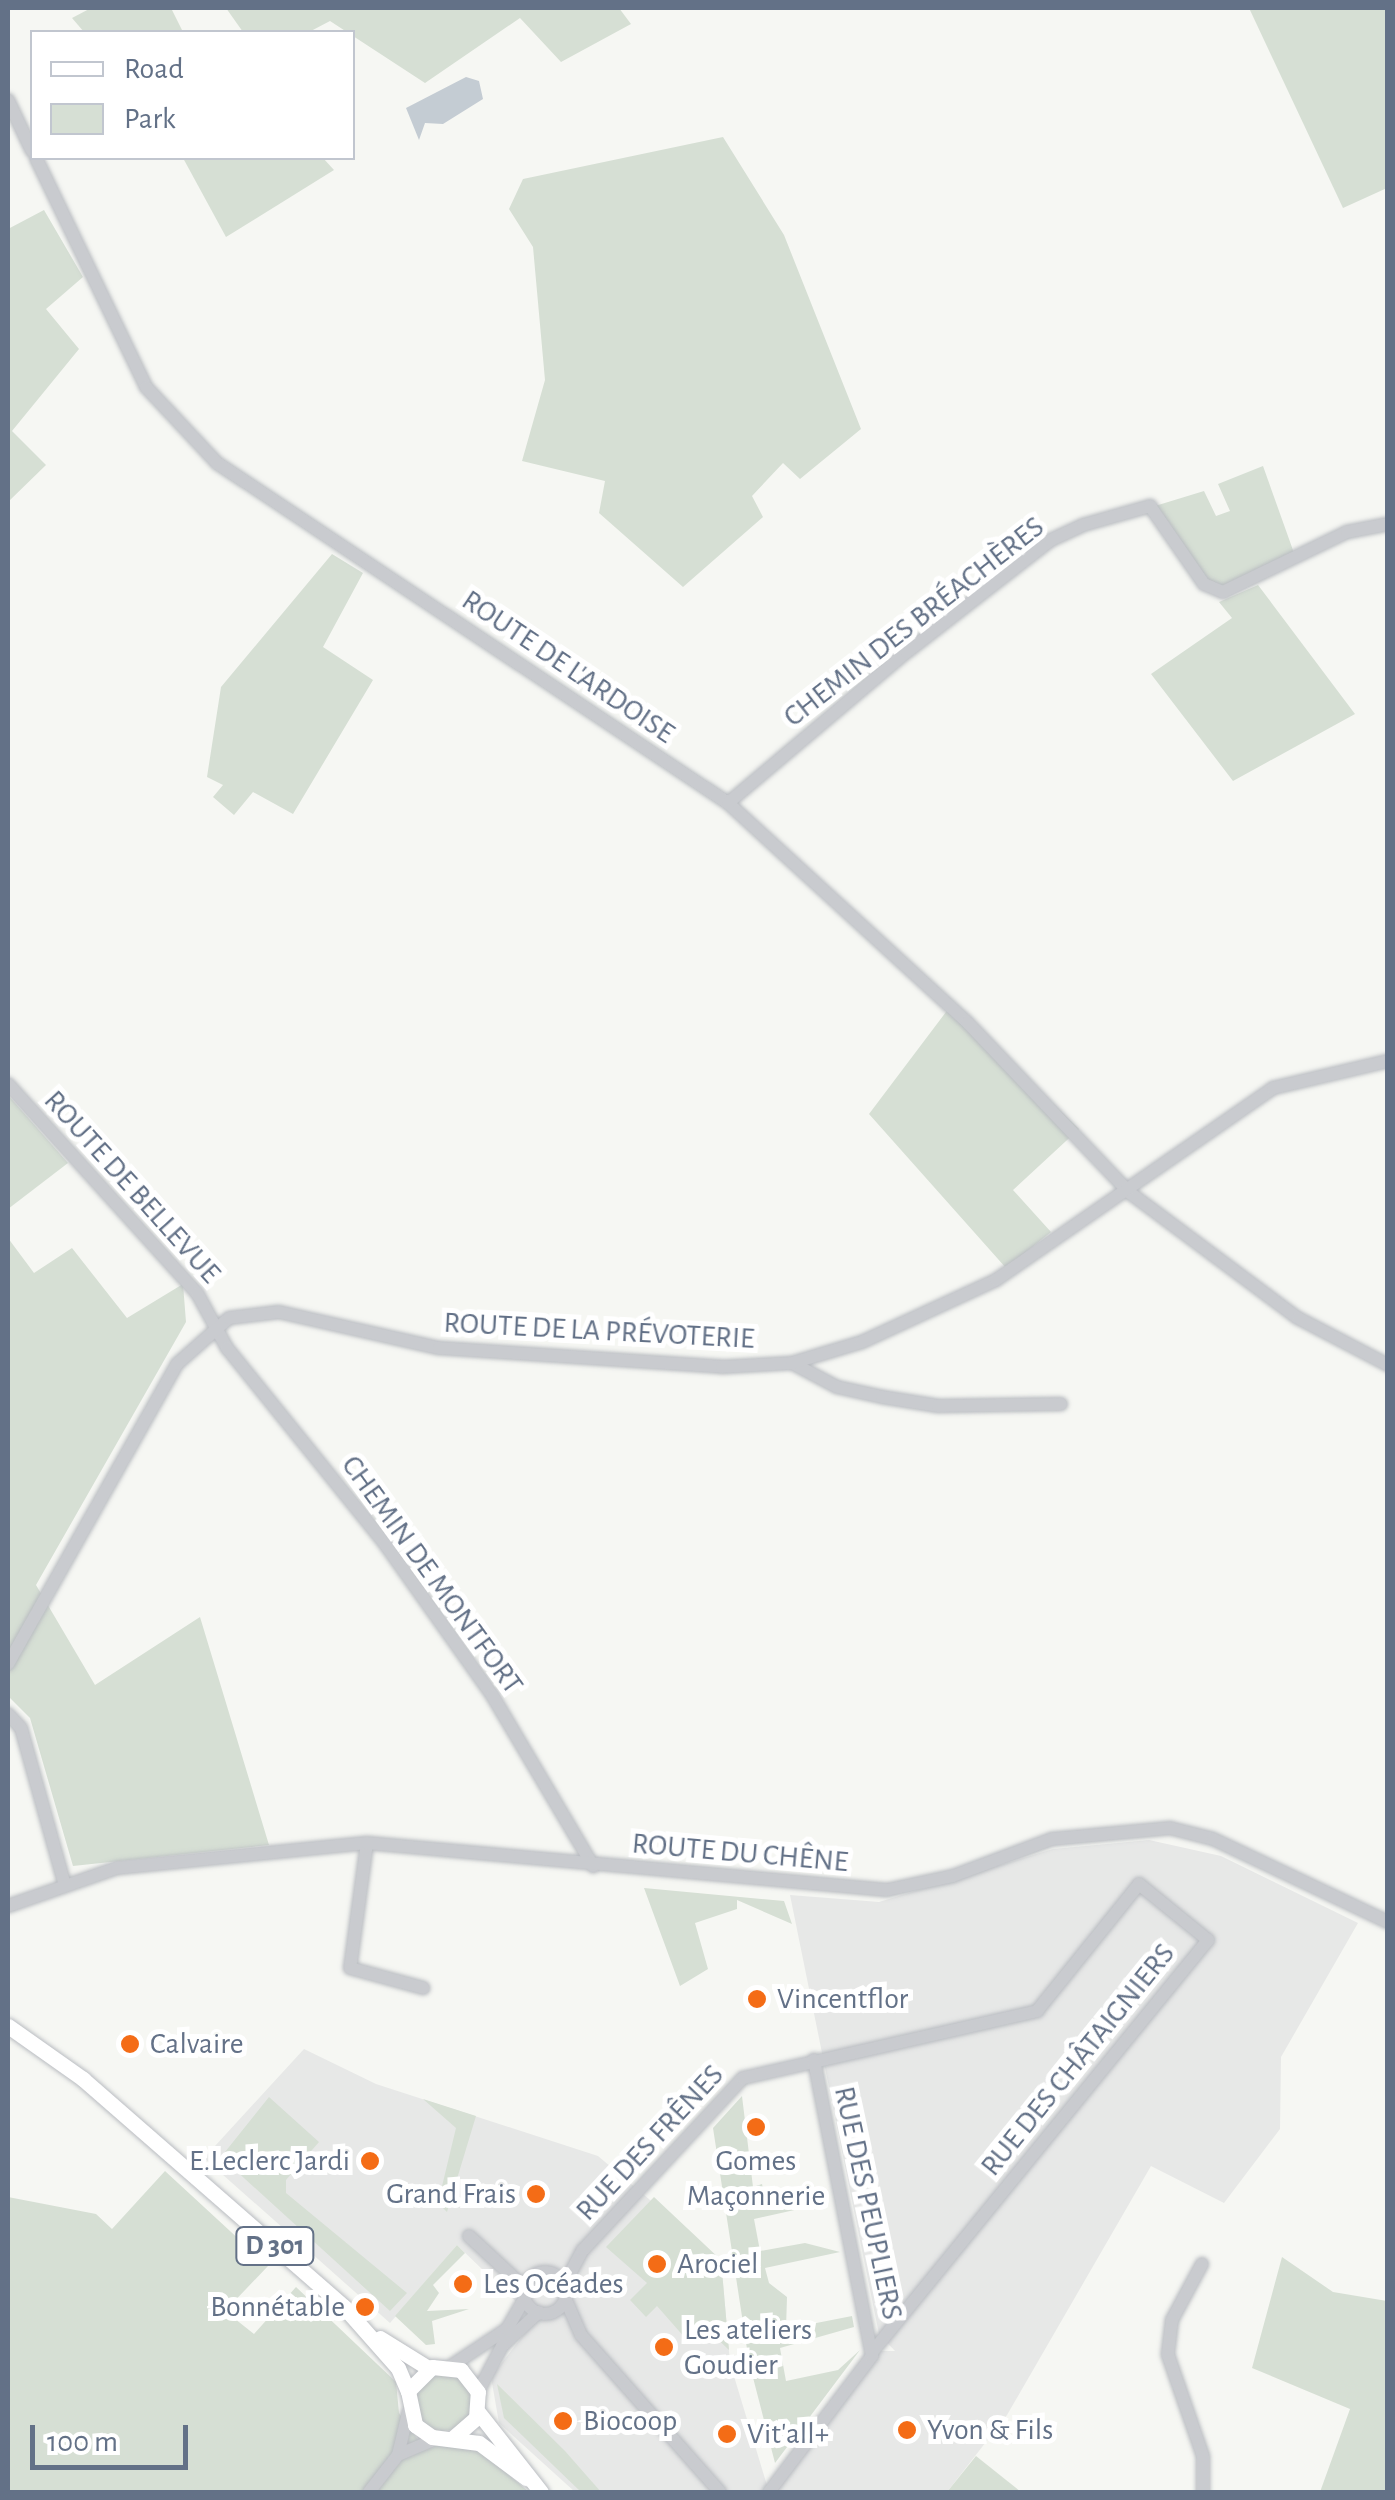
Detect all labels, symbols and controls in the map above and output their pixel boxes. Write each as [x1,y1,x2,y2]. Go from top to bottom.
legend [30,30,355,160]
text: Road [124,54,184,84]
text: Park [124,104,176,134]
street label: CHEMIN DES BRÉACHÈRES [777,509,1051,735]
street label: ROUTE DE L'ARDOISE [455,582,681,752]
street label: ROUTE DE BELLEVUE [36,1083,228,1291]
street label: ROUTE DE LA PRÉVOTERIE [443,1305,755,1357]
street label: CHEMIN DE MONTFORT [333,1449,531,1701]
street label: ROUTE DU CHÊNE [630,1826,850,1880]
street label: RUE DES CHÂTAIGNIERS [973,1936,1183,2184]
place label: Vincentflor [777,1981,908,2017]
marker: Vincentflor [746,1988,768,2010]
place label: Calvaire [150,2026,244,2062]
marker: Calvaire [119,2033,141,2055]
street label: RUE DES FRÊNES [568,2057,732,2229]
street label: RUE DES PEUPLIERS [826,2083,910,2323]
marker: Gomes Maçonnerie [745,2116,767,2138]
place label: E.Leclerc Jardi [189,2143,350,2179]
place label: Gomes Maçonnerie [687,2143,825,2214]
marker: E.Leclerc Jardi [359,2150,381,2172]
place label: Grand Frais [386,2176,516,2212]
marker: Grand Frais [525,2183,547,2205]
road number: D 301 [235,2223,315,2269]
place label: Arociel [677,2246,758,2282]
marker: Arociel [646,2253,668,2275]
place label: Les Océades [483,2266,624,2302]
marker: Les Océades [452,2273,474,2295]
place label: Bonnétable [210,2289,345,2325]
marker: Bonnétable [354,2296,376,2318]
place label: Les ateliers Goudier [684,2312,812,2382]
marker: Les ateliers Goudier [653,2336,675,2358]
place label: Biocoop [583,2403,677,2439]
scale bar [35,2405,192,2467]
marker: Biocoop [552,2410,574,2432]
place label: Yvon & Fils [927,2412,1053,2448]
place label: Vit'all+ [747,2416,829,2452]
marker: Yvon & Fils [896,2419,918,2441]
marker: Vit'all+ [716,2423,738,2445]
text: 100 m [47,2427,118,2457]

